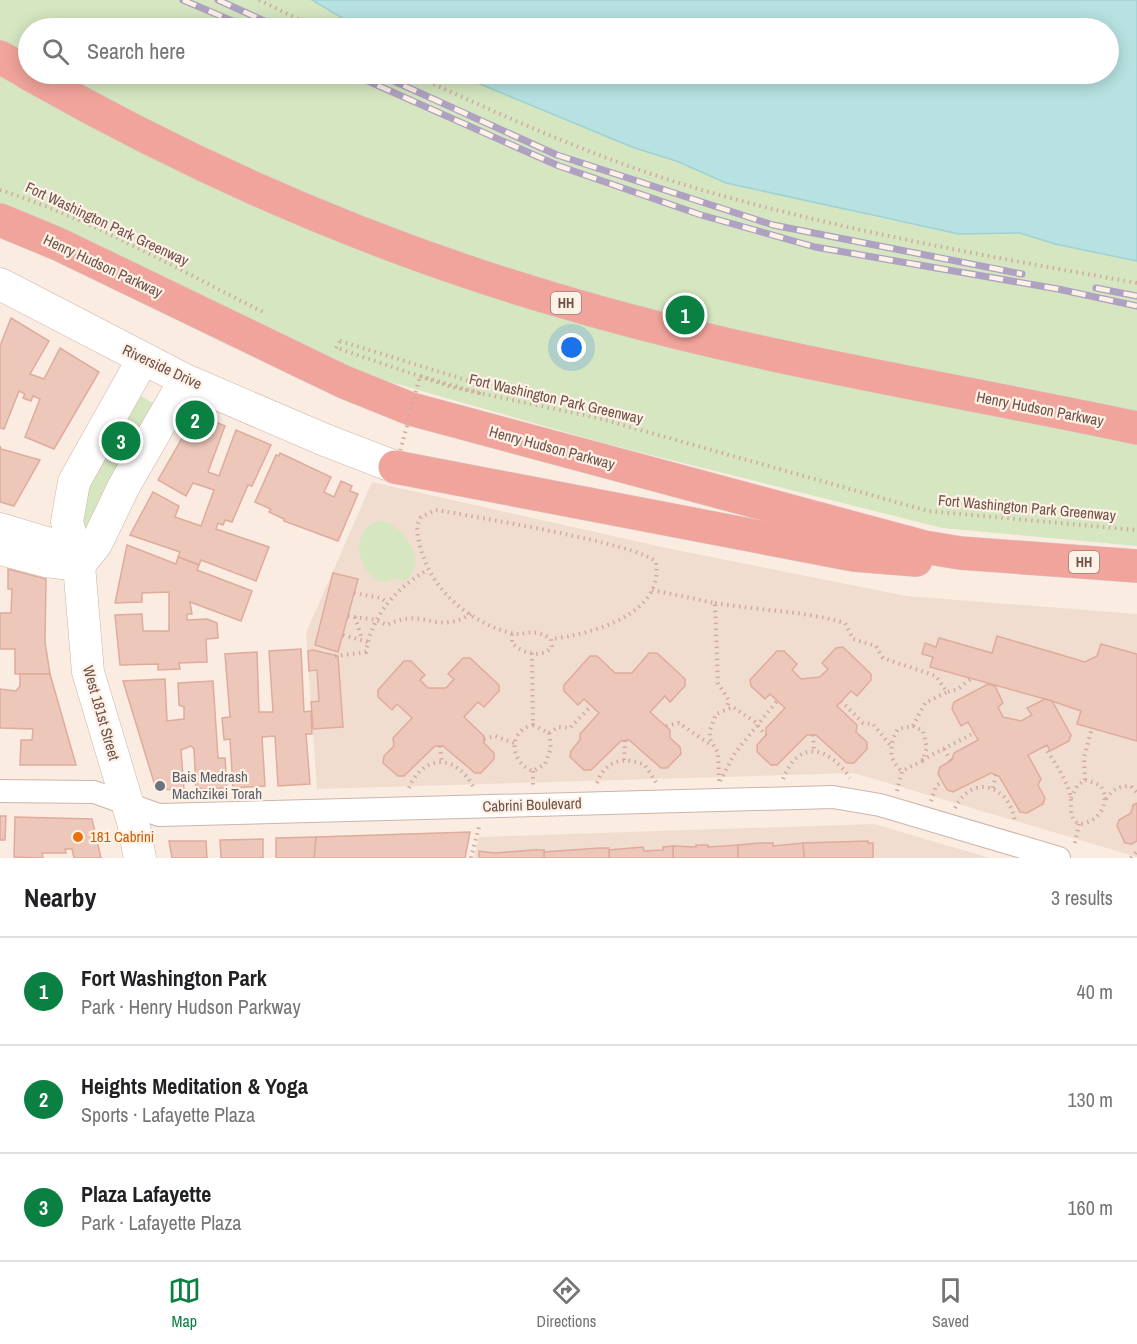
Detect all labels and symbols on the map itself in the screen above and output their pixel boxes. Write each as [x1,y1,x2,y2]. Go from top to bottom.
street label: Fort Washington Park Greenway [22,176,193,271]
street label: Henry Hudson Parkway [40,229,167,303]
road number: HH [551,292,581,314]
pin: 1 [666,292,704,338]
your location [557,333,586,362]
street label: Riverside Drive [119,339,206,394]
street label: Fort Washington Park Greenway [467,368,646,429]
street label: Henry Hudson Parkway [975,386,1106,431]
pin: 2 [176,398,214,442]
pin: 3 [102,418,140,464]
street label: Henry Hudson Parkway [487,421,618,475]
street label: Fort Washington Park Greenway [937,489,1117,526]
road number: HH [1069,551,1099,573]
street label: West 181st Street [78,663,125,763]
place label: Bais Medrash Machzikei Torah [172,766,262,804]
marker: Bais Medrash Machzikei Torah [153,779,167,793]
street label: Cabrini Boulevard [482,792,582,817]
place label: 181 Cabrini [90,826,154,847]
marker: 181 Cabrini [71,830,85,844]

